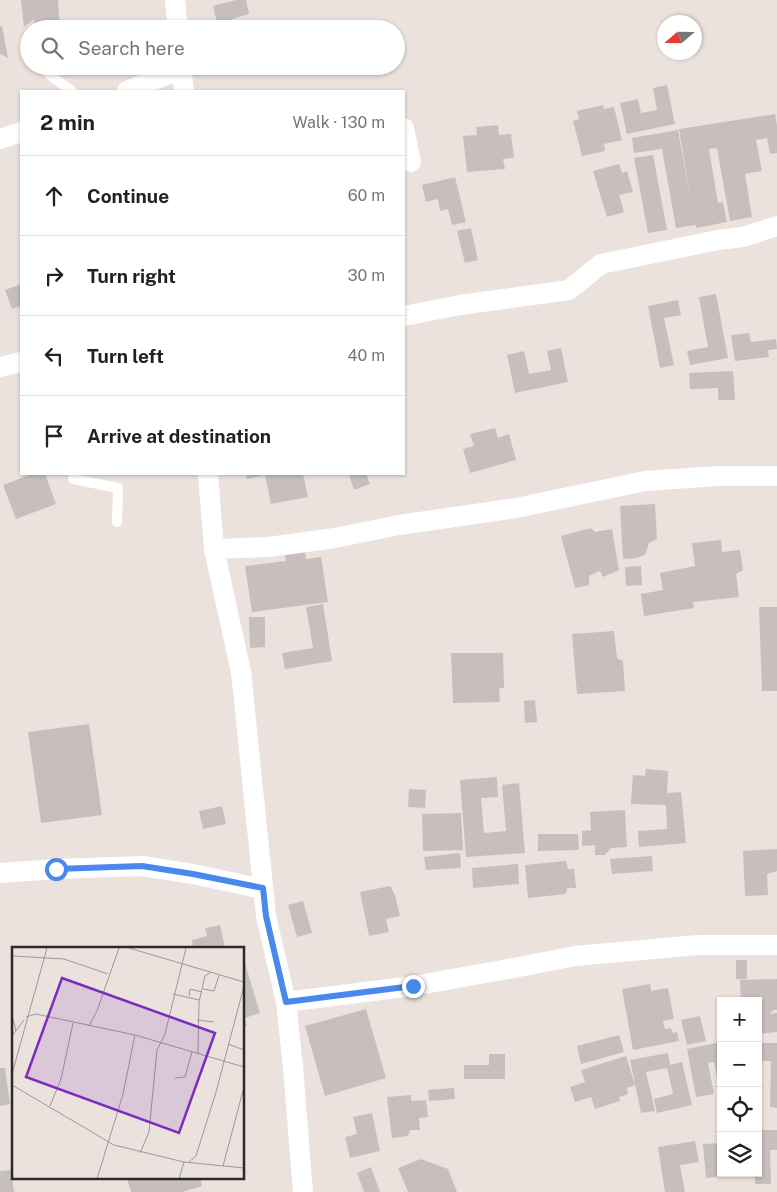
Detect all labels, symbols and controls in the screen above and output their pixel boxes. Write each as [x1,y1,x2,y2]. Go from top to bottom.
north arrow [657,15,702,60]
search box [20,20,405,75]
icon: search [38,34,66,62]
text: Search here [78,37,185,59]
text: 2 min [40,110,95,135]
text: Walk · 130 m [292,113,385,132]
icon: ahead [40,182,68,210]
text: Continue [87,185,169,207]
text: 60 m [348,186,385,205]
icon: right [40,262,68,290]
text: Turn right [87,265,176,287]
text: 30 m [348,266,385,285]
icon: left [40,342,68,370]
text: Turn left [87,345,164,367]
text: 40 m [347,346,385,365]
icon: arrive [40,422,68,450]
text: Arrive at destination [87,425,271,447]
route start [45,858,68,881]
inset map [12,947,245,1180]
route end [402,975,425,998]
map controls [717,997,762,1177]
button: + [717,997,762,1042]
button: − [717,1042,762,1087]
button: locate [717,1087,762,1132]
button: layers [717,1132,762,1177]

